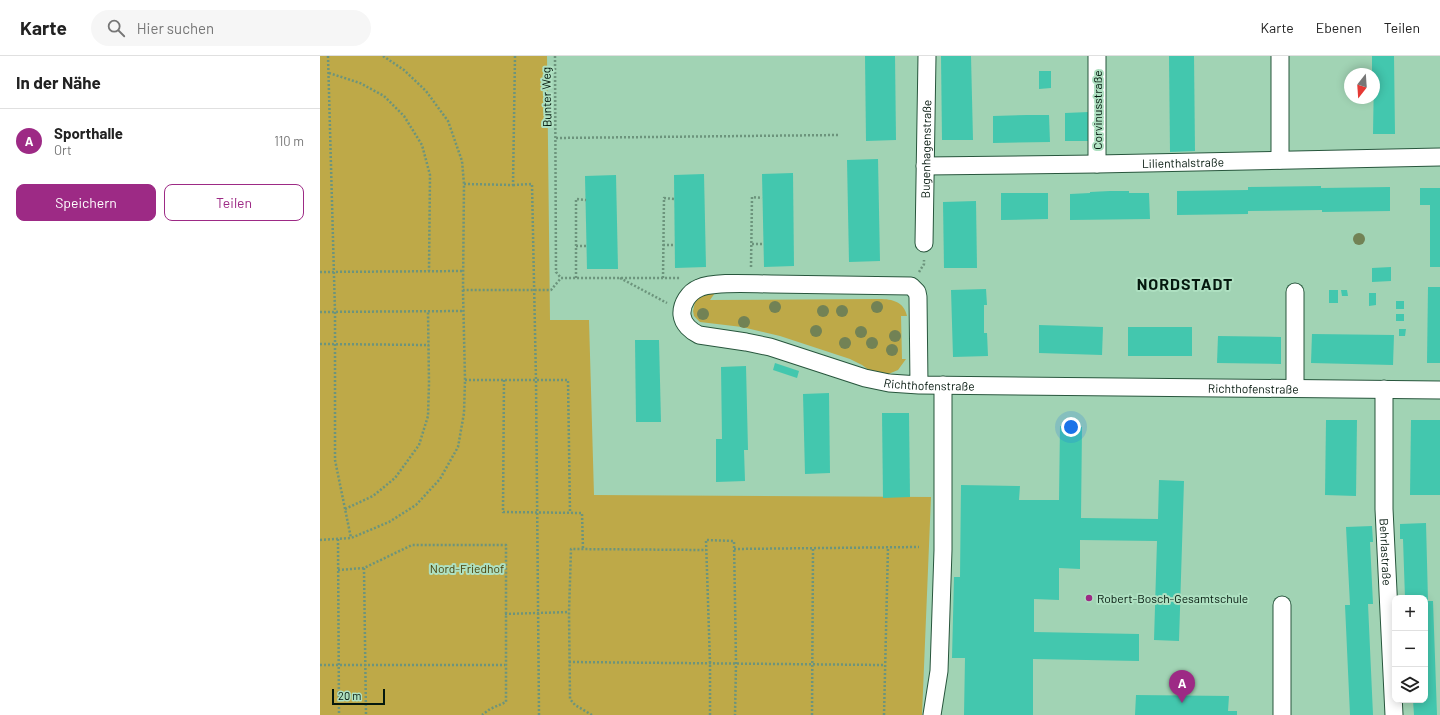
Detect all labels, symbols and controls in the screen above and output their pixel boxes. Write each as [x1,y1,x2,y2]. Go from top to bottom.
search box [91,10,371,46]
text: Karte [20,16,67,39]
icon: search [105,17,127,39]
text: Hier suchen [137,19,214,37]
text: Karte [1260,19,1294,36]
text: Ebenen [1316,19,1362,36]
text: Teilen [1384,19,1420,36]
street label: Bunter Weg [538,67,554,127]
north arrow [1344,68,1380,104]
street label: Corvinusstraße [1090,70,1104,150]
text: In der Nähe [16,72,101,92]
street label: Bugenhagenstraße [918,100,933,198]
text: Sporthalle [54,124,123,142]
text: A [25,133,33,149]
text: 110 m [274,133,304,149]
text: Ort [54,142,72,158]
street label: Lilienthalstraße [1142,154,1224,170]
button: Speichern [16,184,156,221]
button: Teilen [164,184,304,221]
district label: NORDSTADT [1137,274,1233,293]
street label: Richthofenstraße [883,375,975,393]
street label: Richthofenstraße [1208,381,1299,396]
your location [1061,417,1081,437]
street label: Behrlastraße [1377,518,1395,586]
park label: Nord-Friedhof [430,561,504,575]
place label: Robert-Bosch-Gesamtschule [1097,591,1248,605]
marker: Robert-Bosch-Gesamtschule [1084,593,1094,603]
map controls [1392,595,1428,703]
button: + [1392,595,1428,631]
button: − [1392,631,1428,667]
button: layers [1392,667,1428,703]
pin: A [1169,670,1195,703]
scale bar [332,687,385,706]
text: 20 m [338,689,361,702]

